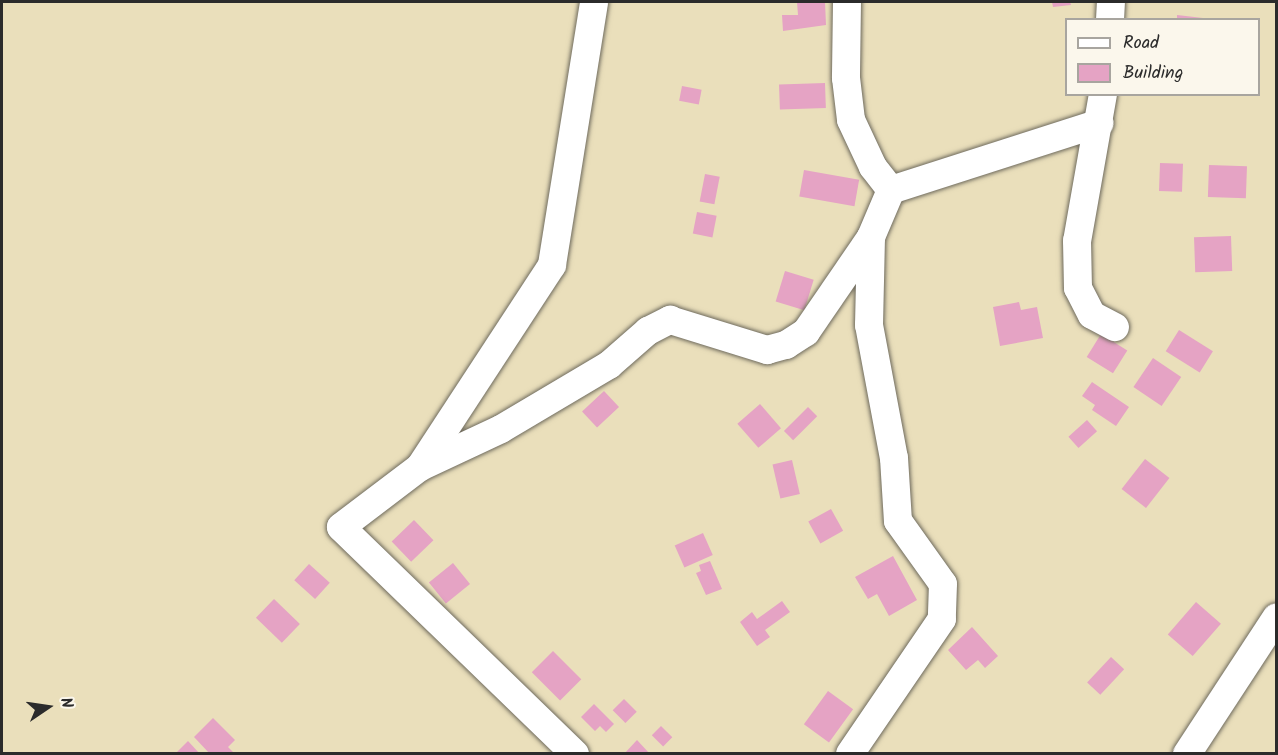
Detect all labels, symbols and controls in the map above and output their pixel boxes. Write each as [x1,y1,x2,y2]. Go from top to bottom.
legend [1065,18,1260,96]
text: Road [1123,29,1159,58]
text: Building [1123,59,1183,88]
north arrow [18,677,78,737]
text: N [53,695,79,711]

